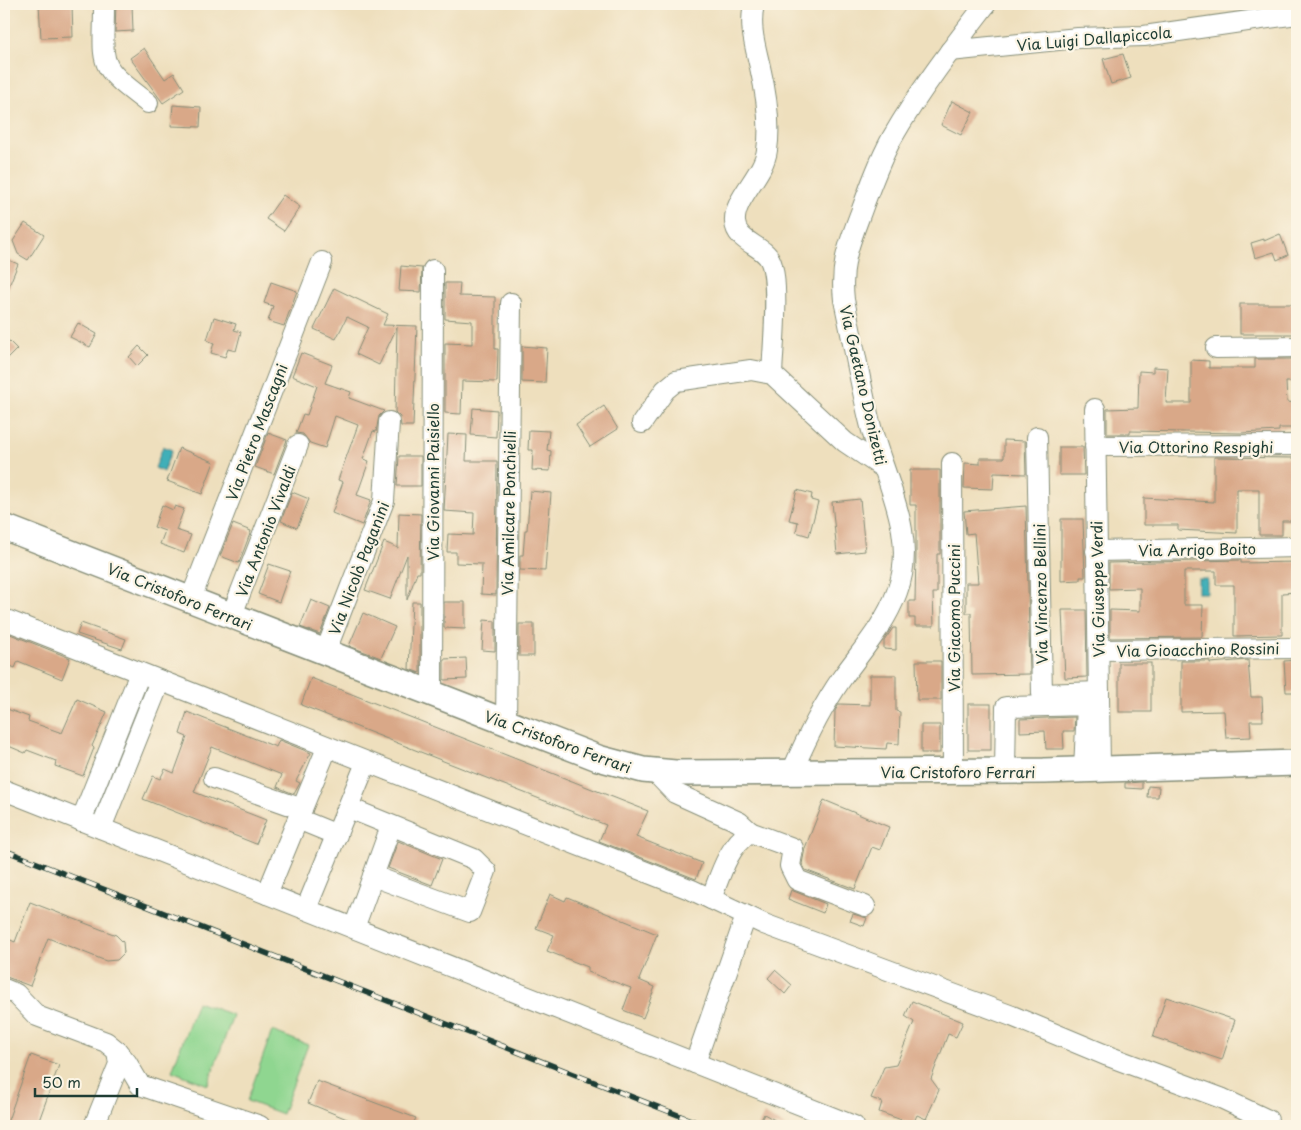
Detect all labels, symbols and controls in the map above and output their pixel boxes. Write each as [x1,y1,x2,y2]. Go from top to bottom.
street label: Via Luigi Dallapiccola [1016,20,1173,56]
street label: Via Gaetano Donizetti [834,303,894,467]
street label: Via Pietro Mascagni [219,360,293,504]
street label: Via Giovanni Paisiello [421,403,444,561]
street label: Via Amilcare Ponchielli [495,430,521,596]
street label: Via Ottorino Respighi [1119,435,1273,458]
street label: Via Antonio Vivaldi [229,462,301,600]
street label: Via Nicolò Paganini [322,498,394,638]
street label: Via Giuseppe Verdi [1084,521,1110,657]
street label: Via Vincenzo Bellini [1027,523,1053,665]
street label: Via Arrigo Boito [1138,536,1256,562]
street label: Via Giacomo Puccini [942,544,965,692]
street label: Via Cristoforo Ferrari [104,556,256,636]
street label: Via Gioacchino Rossini [1116,636,1280,662]
street label: Via Cristoforo Ferrari [481,704,635,778]
street label: Via Cristoforo Ferrari [881,760,1035,783]
scale bar [35,1065,138,1097]
text: 50 m [42,1070,81,1093]

